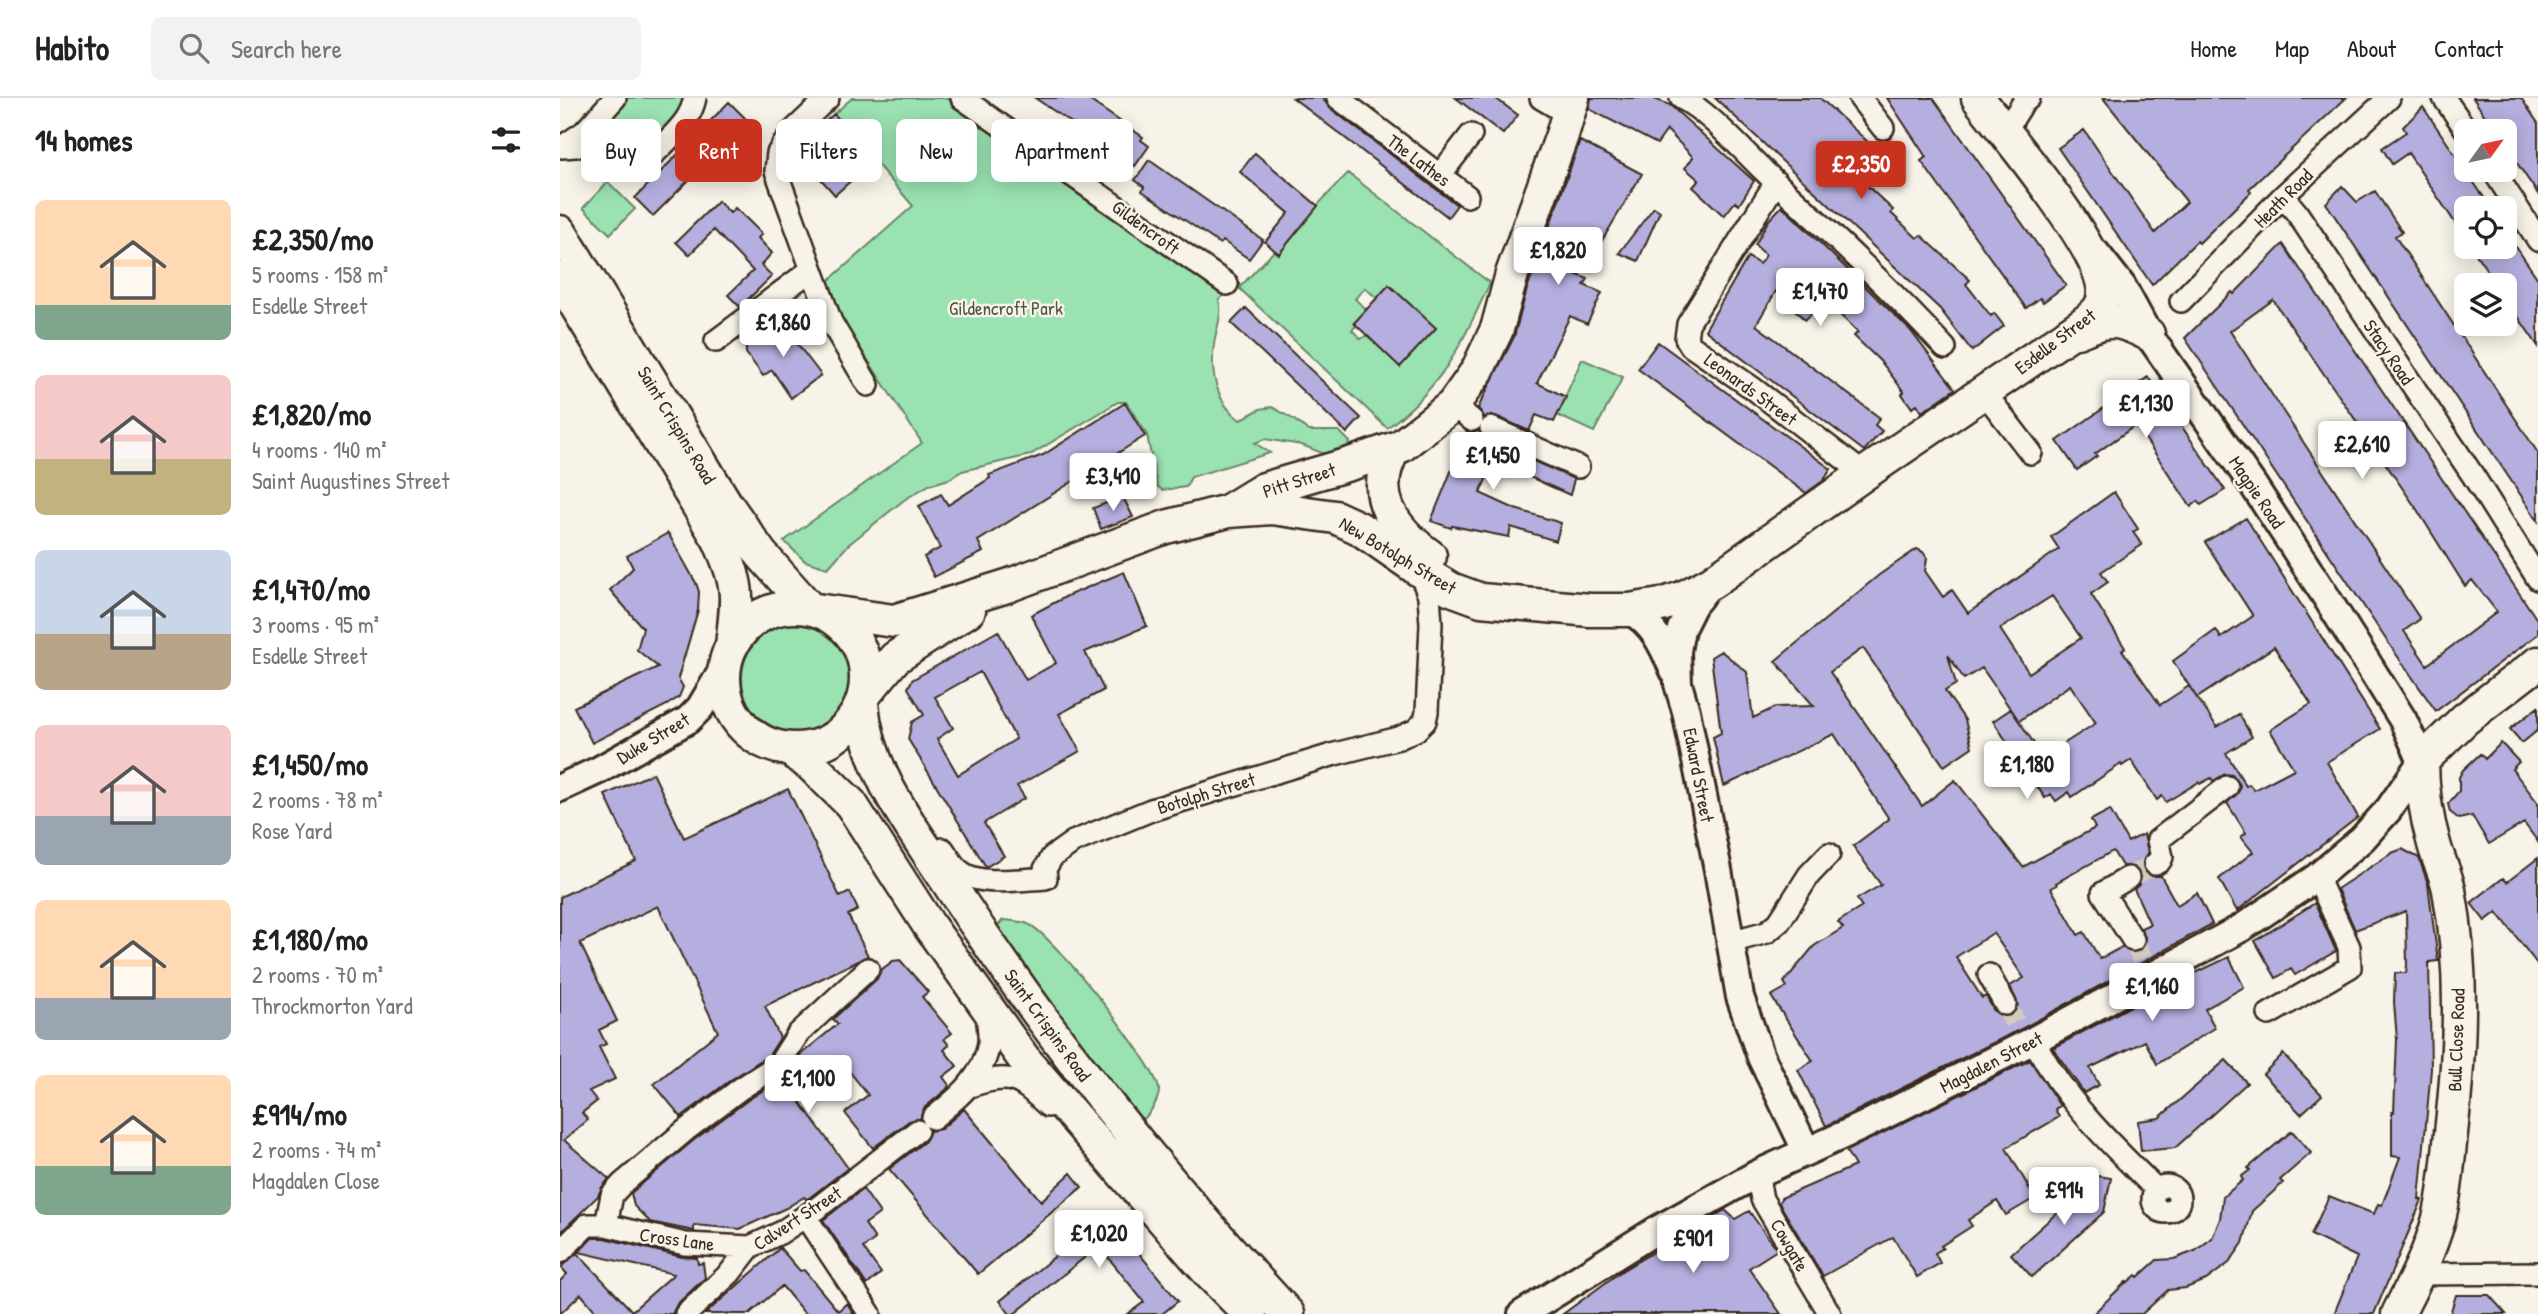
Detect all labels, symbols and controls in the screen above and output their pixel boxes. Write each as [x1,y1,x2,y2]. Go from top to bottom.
search box [151,17,641,80]
text: Habito [35,26,109,70]
icon: search [175,29,213,67]
text: Search here [231,31,342,66]
text: Home [2190,32,2237,64]
text: Map [2275,32,2309,64]
text: About [2347,32,2396,64]
text: Contact [2434,32,2503,64]
chip: Buy [581,119,661,182]
chip: Rent [675,119,762,182]
chip: Filters [776,119,882,182]
chip: New [896,119,977,182]
chip: Apartment [991,119,1133,182]
north arrow [2454,119,2516,182]
map controls [2454,119,2517,336]
text: 14 homes [35,120,133,160]
icon: filters [487,121,525,159]
street label: The Lathes [1382,128,1456,192]
pin: £2,350 [1804,141,1918,201]
text: £2,350 [1832,148,1890,179]
street label: Heath Road [2248,162,2319,233]
street label: Gildencroft [1107,194,1185,261]
button: locate [2454,196,2517,259]
text: £2,350/mo [252,219,373,259]
icon: home [91,228,175,312]
pin: £1,820 [1501,228,1615,287]
text: £1,820 [1530,234,1586,265]
text: 5 rooms · 158 m² [252,259,388,290]
pin: £1,470 [1763,268,1877,328]
button: layers [2454,273,2517,336]
text: £1,470 [1792,275,1848,306]
text: Esdelle Street [252,290,367,321]
park label: Gildencroft Park [949,295,1063,321]
pin: £1,860 [726,300,840,359]
street label: Esdelle Street [2009,302,2101,380]
text: £1,860 [755,306,811,337]
street label: Stacy Road [2358,314,2421,390]
street label: Leonards Street [1699,346,1803,432]
street label: Saint Crispins Road [632,361,723,489]
pin: £1,130 [2089,380,2203,440]
text: £1,130 [2119,387,2173,418]
text: £1,820/mo [252,394,371,434]
icon: home [91,403,175,487]
pin: £2,610 [2305,422,2419,481]
text: £2,610 [2334,428,2390,459]
pin: £1,450 [1436,432,1550,492]
text: 4 rooms · 140 m² [252,434,386,465]
text: £1,450 [1466,439,1520,470]
street label: Magpie Road [2223,450,2291,534]
pin: £3,410 [1056,454,1170,513]
street label: Pitt Street [1259,456,1339,504]
text: £3,410 [1086,460,1140,491]
text: Saint Augustines Street [252,465,449,496]
street label: New Botolph Street [1335,510,1462,600]
text: £1,470/mo [252,569,370,609]
icon: home [91,578,175,662]
text: 3 rooms · 95 m² [252,609,379,640]
text: Esdelle Street [252,640,367,671]
street label: Duke Street [612,706,695,770]
street label: Edward Street [1677,726,1721,825]
pin: £1,180 [1970,742,2084,801]
text: £1,450/mo [252,744,368,784]
text: £1,180 [2000,748,2054,779]
icon: home [91,753,175,837]
street label: Botolph Street [1154,766,1259,820]
text: 2 rooms · 78 m² [252,784,383,815]
text: Rose Yard [252,815,332,846]
text: £1,180/mo [252,919,368,959]
icon: home [91,928,175,1012]
text: 2 rooms · 70 m² [252,959,383,990]
street label: Saint Crispins Road [998,964,1098,1087]
pin: £1,160 [2095,964,2209,1023]
text: £1,160 [2125,970,2179,1001]
street label: Bull Close Road [2441,987,2471,1092]
text: Throckmorton Yard [252,990,413,1021]
street label: Magdalen Street [1935,1025,2047,1099]
pin: £1,100 [751,1056,865,1115]
text: £1,100 [781,1062,835,1093]
text: £914/mo [252,1094,347,1134]
icon: home [91,1103,175,1187]
text: 2 rooms · 74 m² [252,1134,381,1165]
text: Magdalen Close [252,1165,380,1196]
pin: £914 [2023,1168,2105,1227]
text: £914 [2045,1174,2083,1205]
street label: Calvert Street [748,1179,847,1256]
pin: £1,020 [1042,1210,1156,1270]
street label: Cowgate [1765,1214,1816,1277]
pin: £901 [1652,1216,1734,1275]
text: £1,020 [1070,1217,1128,1248]
street label: Cross Lane [638,1221,716,1257]
text: £901 [1673,1222,1713,1253]

